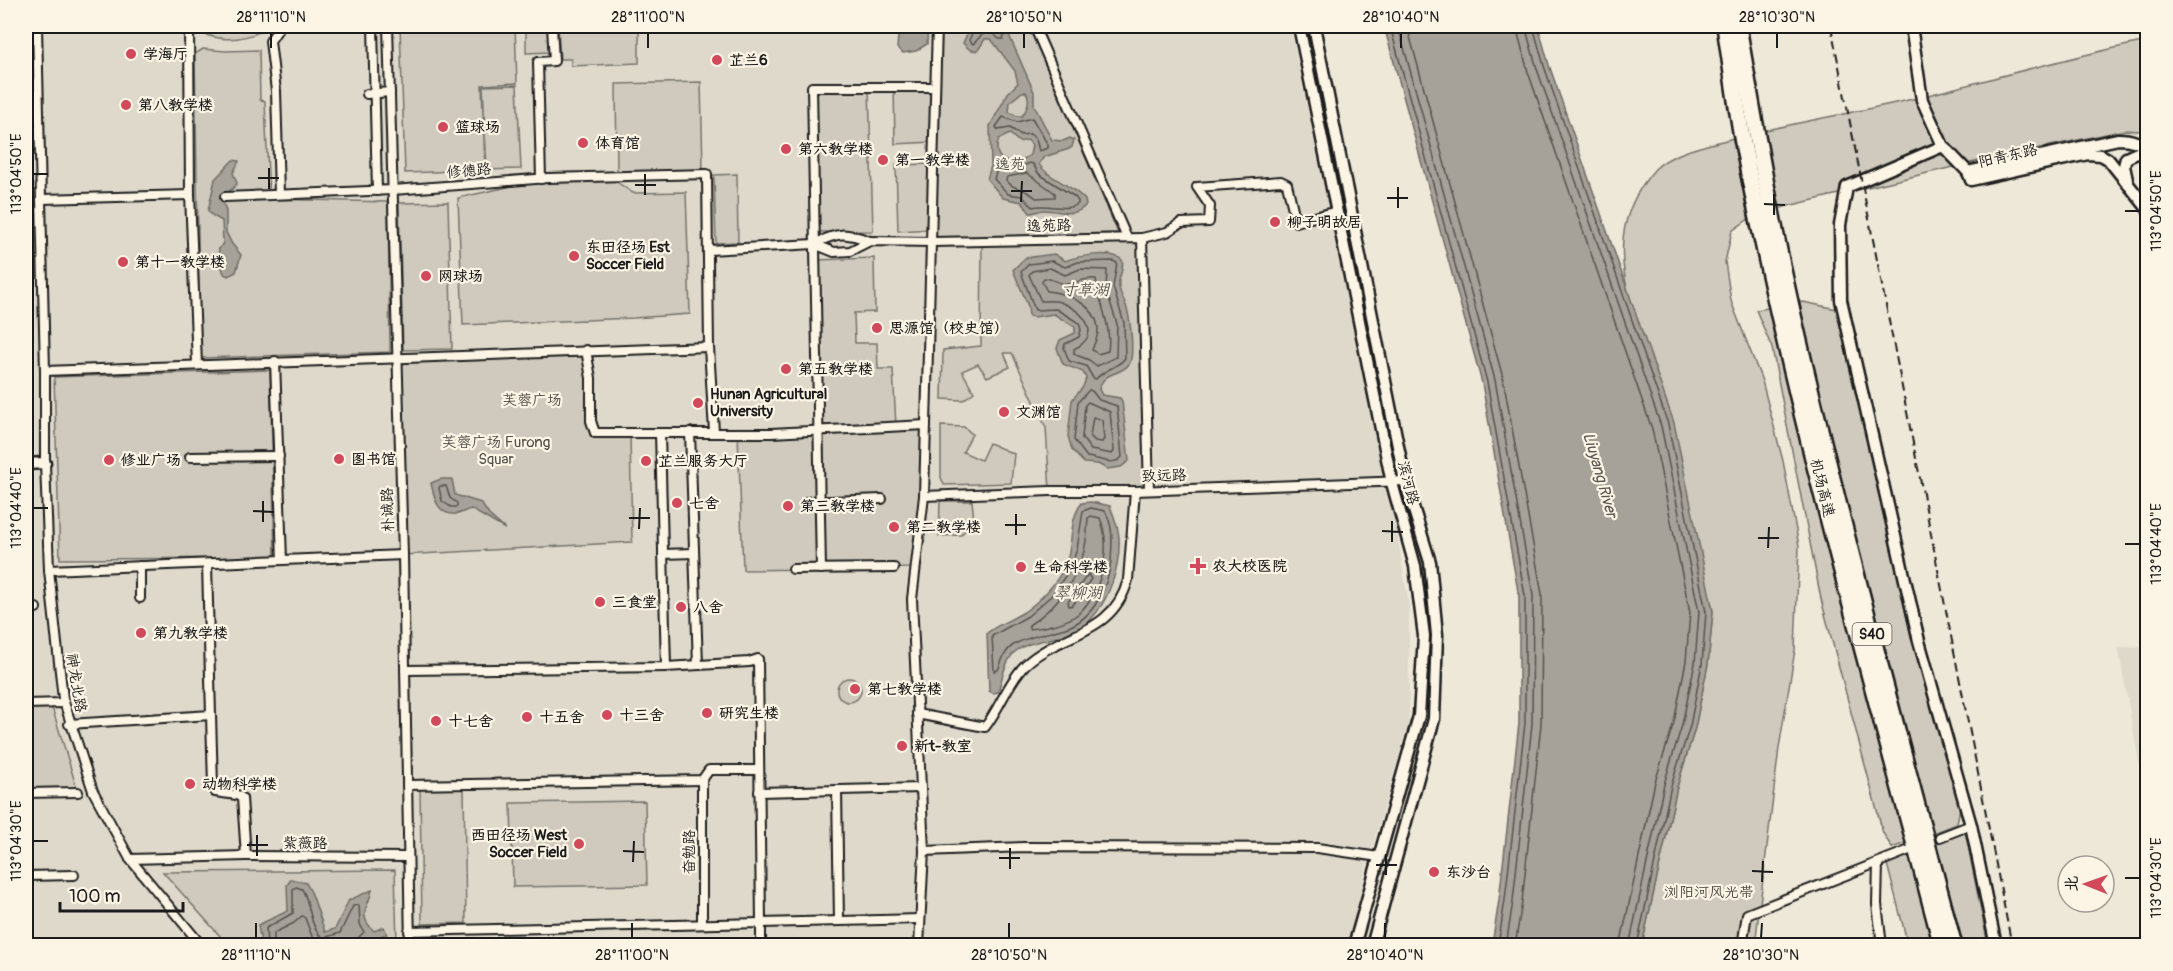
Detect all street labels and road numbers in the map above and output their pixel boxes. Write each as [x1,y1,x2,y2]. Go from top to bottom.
street label: 阳青东路 [1977,140,2039,172]
street label: 修德路 [446,160,492,182]
street label: 逸苑路 [1026,216,1072,236]
street label: 机场高速 [1806,457,1838,519]
street label: 滨河路 [1393,459,1423,507]
street label: 致远路 [1141,466,1187,486]
street label: 朴诚路 [378,487,398,533]
road number: S40 [1852,623,1892,645]
street label: 神龙北路 [62,652,90,714]
street label: 奋勉路 [680,829,699,875]
street label: 紫薇路 [282,834,328,853]

